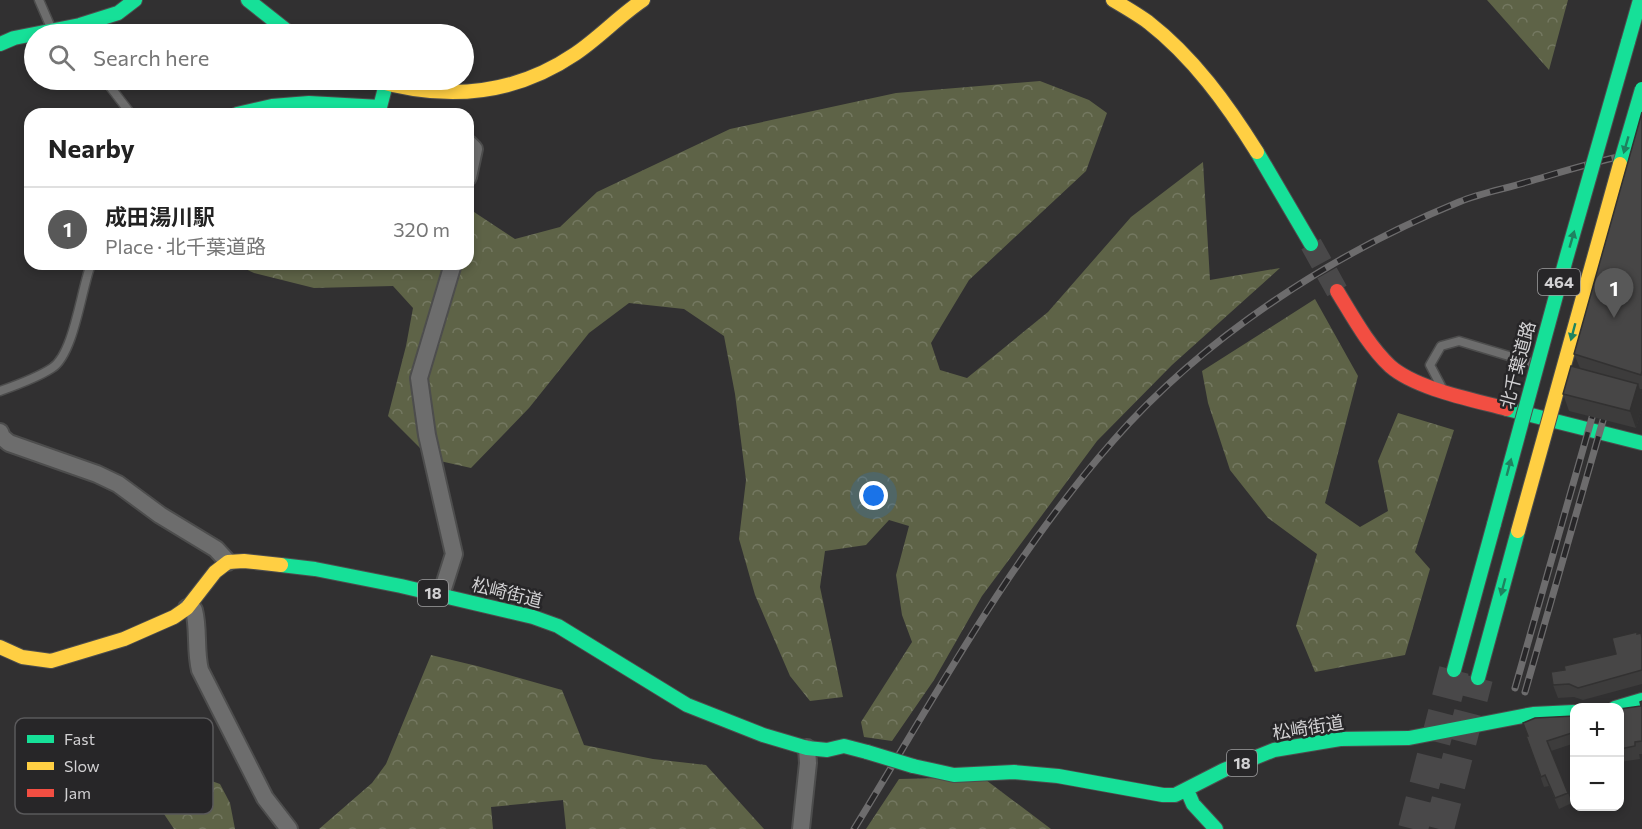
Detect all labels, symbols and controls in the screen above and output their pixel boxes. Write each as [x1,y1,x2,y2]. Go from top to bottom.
search box [24,24,474,90]
icon: search [45,41,78,74]
text: Search here [93,44,209,71]
text: Nearby [48,132,135,163]
one-way arrow [1621,136,1630,154]
text: 成田湯川駅 [105,203,215,230]
text: 1 [63,217,72,241]
text: 320 m [393,217,450,241]
one-way arrow [1568,229,1577,247]
text: Place · 北千葉道路 [105,234,266,258]
pin: 1 [1594,268,1634,318]
road number: 464 [1538,269,1580,295]
street label: 北千葉道路 [1495,318,1539,411]
one-way arrow [1567,323,1577,341]
one-way arrow [1505,458,1514,476]
your location [859,481,888,510]
street label: 松崎街道 [470,573,545,611]
one-way arrow [1498,578,1507,596]
road number: 18 [418,580,448,606]
map controls [1570,703,1624,811]
button: + [1570,703,1624,757]
street label: 松崎街道 [1271,711,1345,744]
legend [15,718,213,814]
text: Fast [64,729,95,748]
road number: 18 [1227,750,1257,776]
text: Slow [64,756,100,775]
button: − [1570,757,1624,811]
text: Jam [64,783,91,802]

